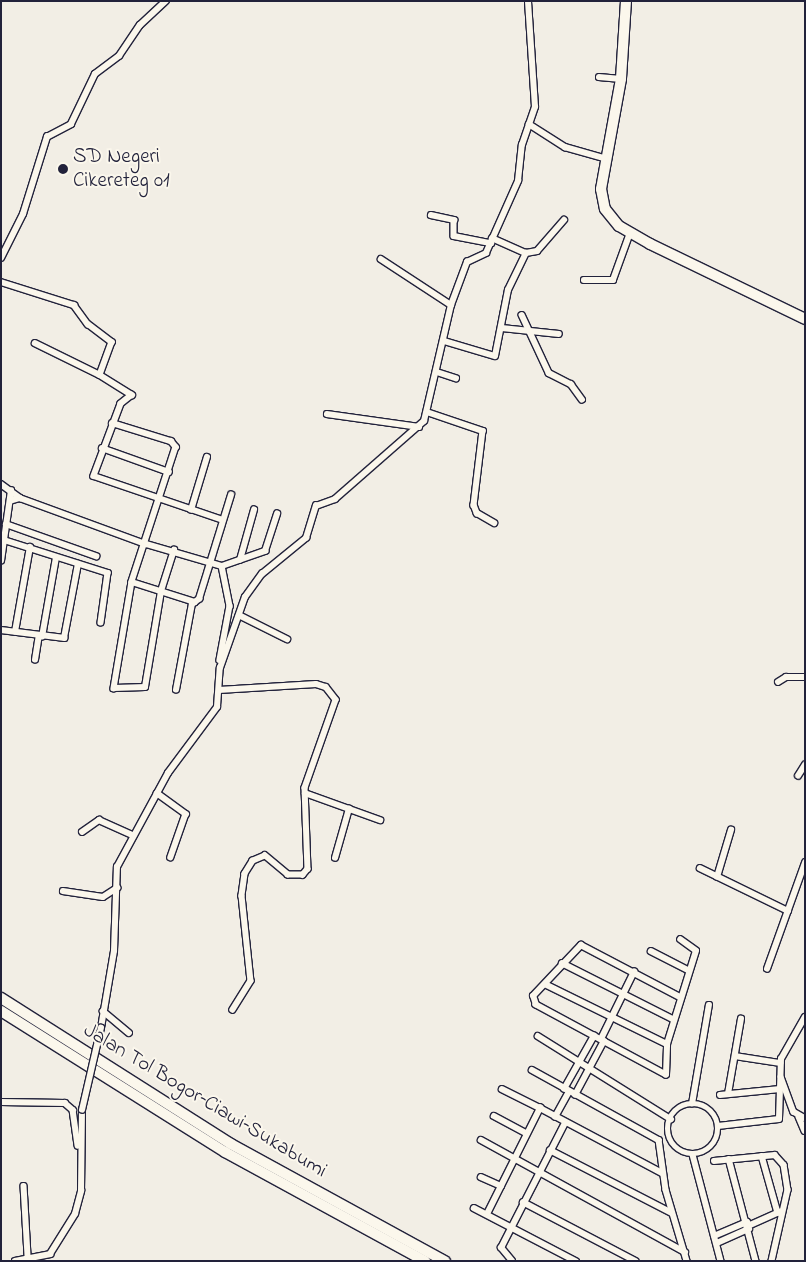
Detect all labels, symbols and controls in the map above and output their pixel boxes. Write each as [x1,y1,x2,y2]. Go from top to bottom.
place label: SD Negeri Cikereteg 01 [73,144,170,194]
marker: SD Negeri Cikereteg 01 [57,163,69,175]
street label: Jalan Tol Bogor–Ciawi–Sukabumi [79,1018,331,1184]

